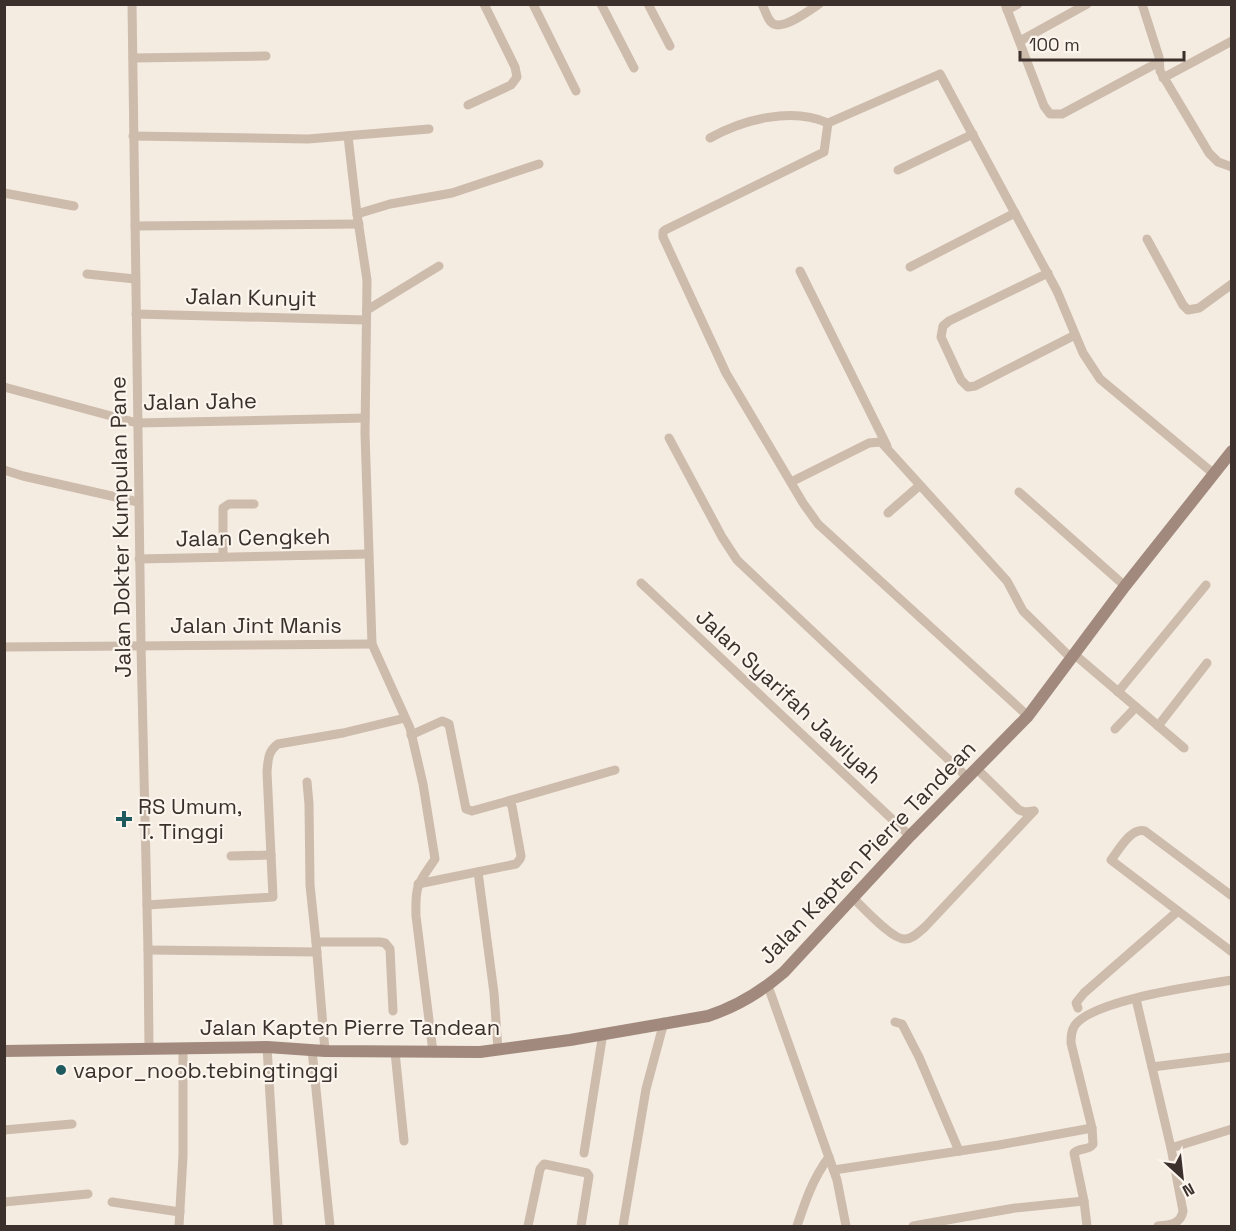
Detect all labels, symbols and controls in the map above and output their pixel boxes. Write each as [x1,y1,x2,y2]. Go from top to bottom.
scale bar [1020,24,1184,62]
text: 100 m [1029,33,1080,56]
street label: Jalan Kunyit [185,282,317,312]
street label: Jalan Dokter Kumpulan Pane [103,376,137,678]
street label: Jalan Jahe [143,386,257,416]
street label: Jalan Cengkeh [175,522,331,552]
street label: Jalan Syarifah Jawiyah [690,602,888,790]
street label: Jalan Jint Manis [170,611,342,639]
street label: Jalan Kapten Pierre Tandean [753,734,981,970]
place label: RS Umum, T. Tinggi [138,792,242,845]
marker: RS Umum, T. Tinggi [115,810,133,828]
street label: Jalan Kapten Pierre Tandean [200,1013,500,1041]
place label: vapor_noob.tebingtinggi [73,1056,339,1084]
marker: vapor_noob.tebingtinggi [54,1063,68,1077]
north arrow [1152,1147,1212,1207]
text: N [1179,1178,1198,1202]

